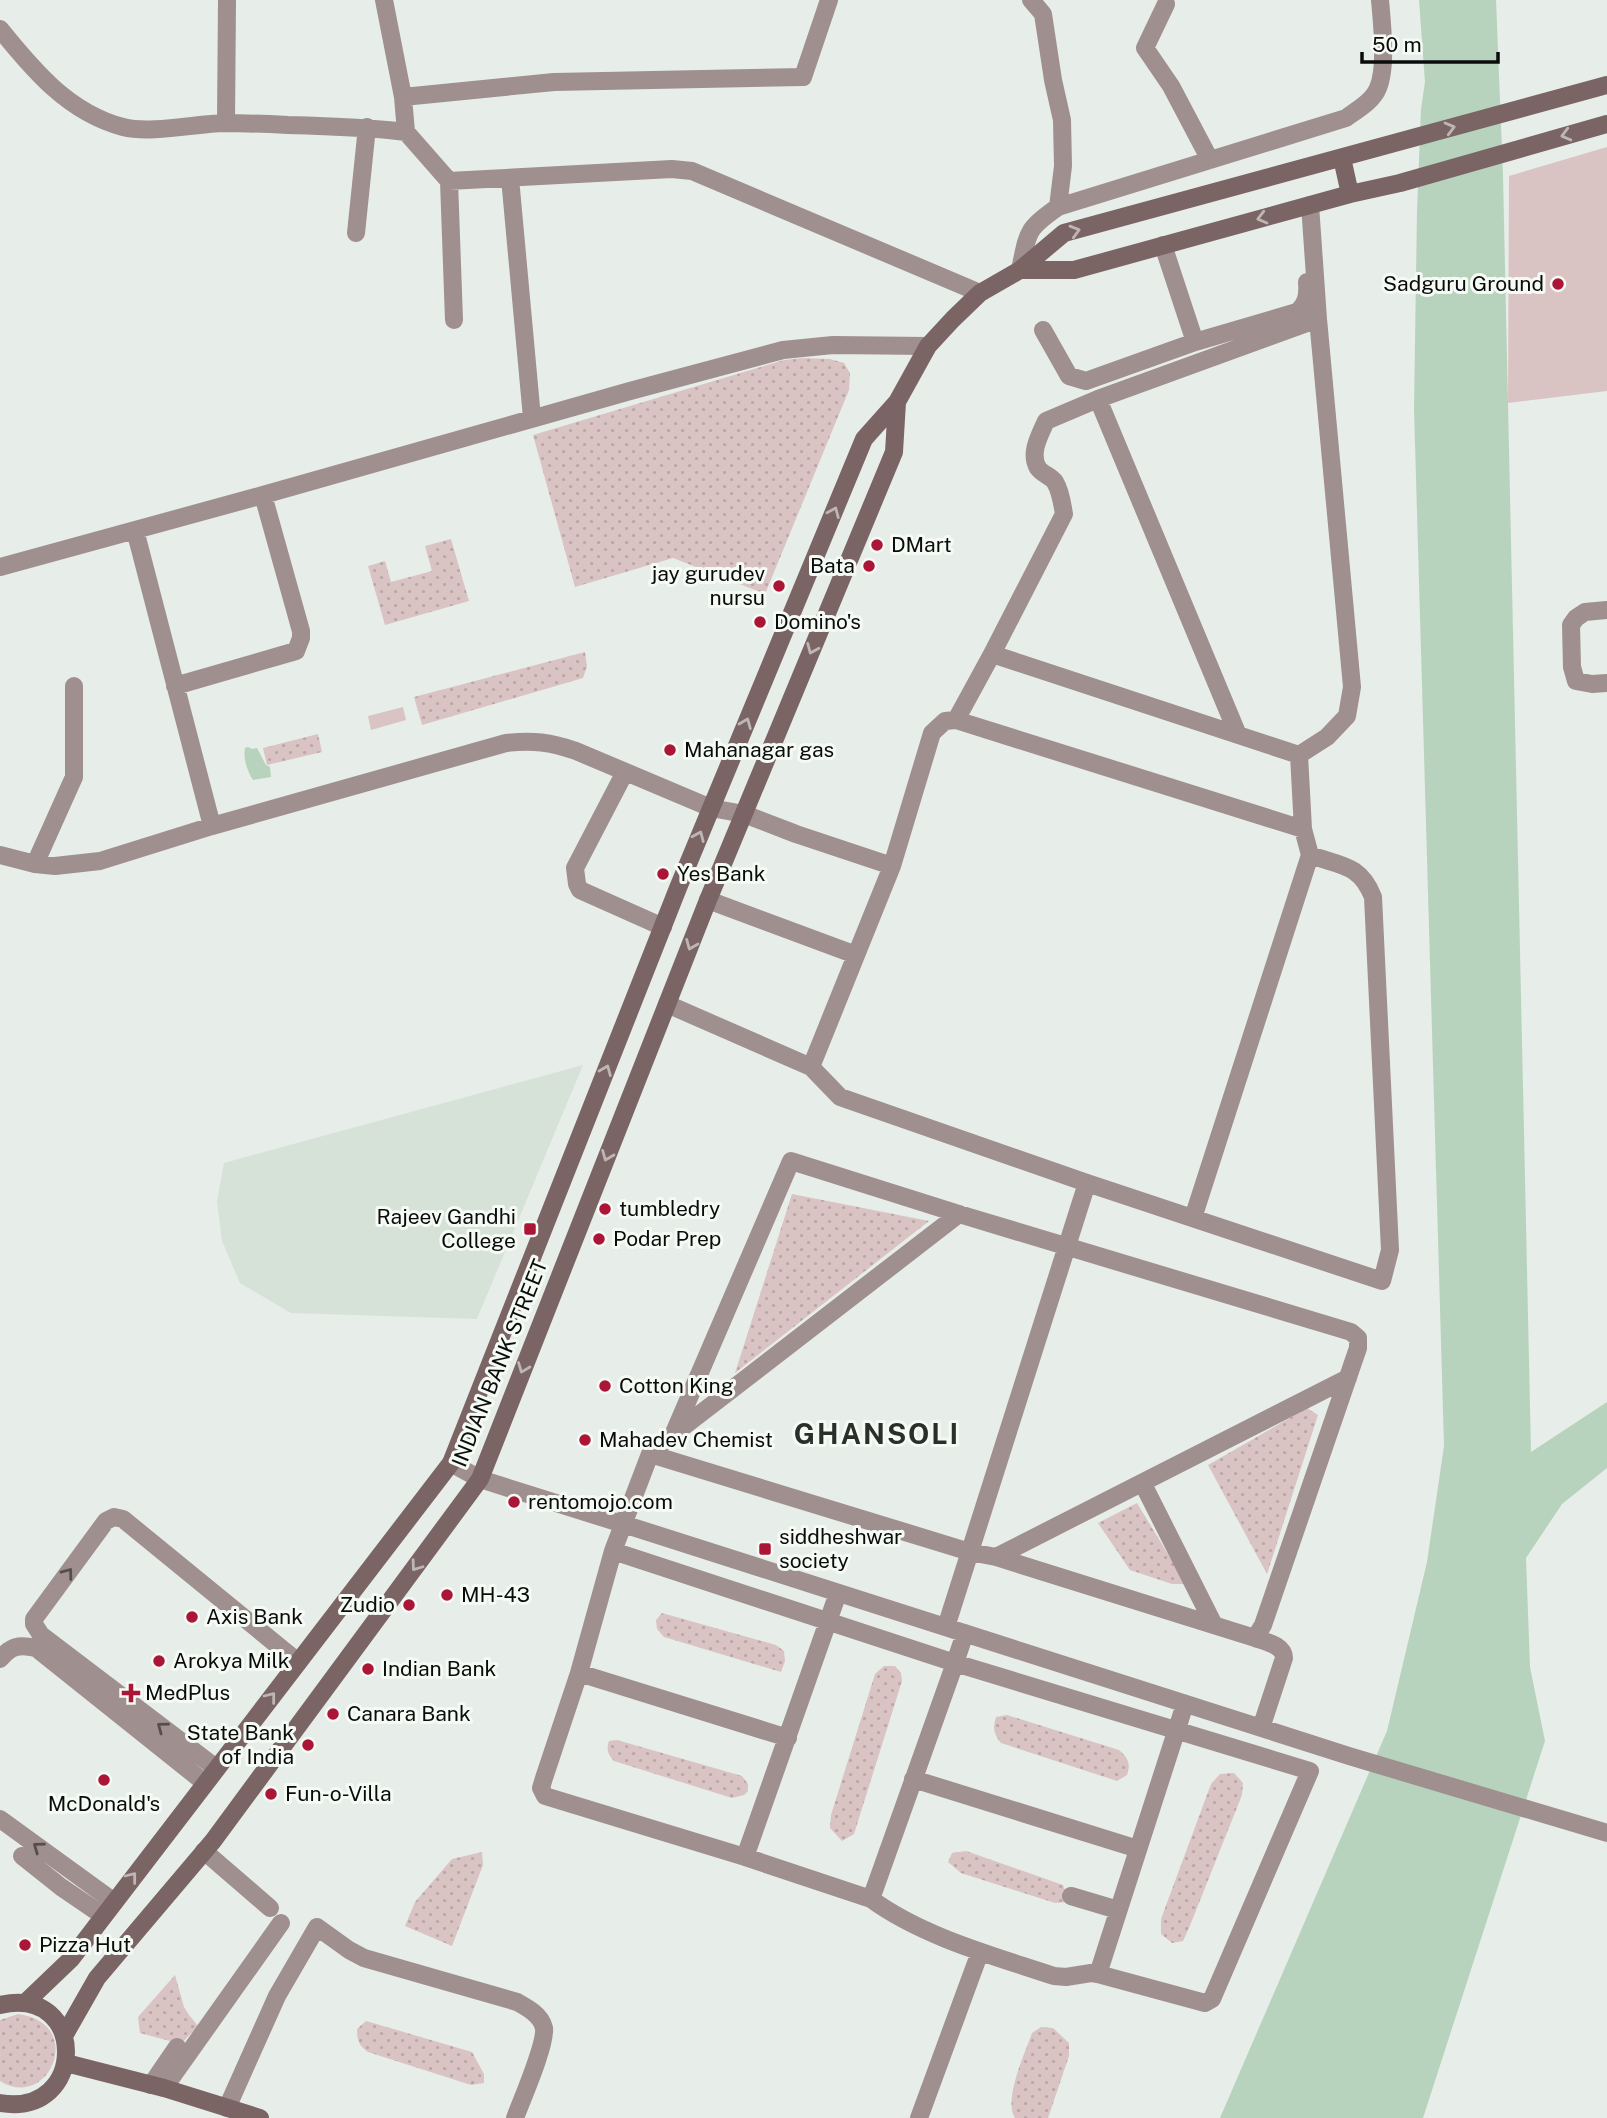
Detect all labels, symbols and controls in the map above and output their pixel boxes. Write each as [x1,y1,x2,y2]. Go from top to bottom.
scale bar [1362,21,1498,65]
text: 50 m [1372,32,1422,57]
one-way arrow [1443,121,1455,136]
one-way arrow [1560,127,1572,142]
one-way arrow [1257,210,1269,225]
one-way arrow [1068,224,1080,239]
place label: Sadguru Ground [1383,271,1544,296]
marker: Sadguru Ground [1550,276,1566,292]
one-way arrow [825,507,839,519]
place label: DMart [891,532,952,557]
marker: DMart [869,537,885,553]
place label: Bata [810,553,855,578]
marker: Bata [861,558,877,574]
place label: jay gurudev nursu [651,561,765,610]
marker: jay gurudev nursu [771,578,787,594]
place label: Domino's [774,609,861,634]
marker: Domino's [752,614,768,630]
one-way arrow [807,643,821,655]
one-way arrow [738,717,752,729]
place label: Mahanagar gas [684,737,834,762]
marker: Mahanagar gas [662,742,678,758]
one-way arrow [691,831,705,843]
place label: Yes Bank [677,861,766,886]
marker: Yes Bank [655,866,671,882]
one-way arrow [685,938,699,950]
one-way arrow [597,1065,611,1077]
one-way arrow [601,1150,615,1162]
place label: tumbledry [619,1196,720,1221]
marker: tumbledry [597,1201,613,1217]
place label: Rajeev Gandhi College [377,1204,516,1253]
marker: Rajeev Gandhi College [522,1221,538,1237]
place label: Podar Prep [613,1226,721,1251]
marker: Podar Prep [591,1231,607,1247]
street label: INDIAN BANK STREET [446,1255,553,1470]
one-way arrow [518,1361,532,1373]
place label: Cotton King [619,1373,734,1398]
marker: Cotton King [597,1378,613,1394]
district label: GHANSOLI [794,1417,960,1450]
place label: Mahadev Chemist [599,1427,773,1452]
marker: Mahadev Chemist [577,1432,593,1448]
place label: rentomojo.com [528,1489,673,1514]
marker: rentomojo.com [506,1494,522,1510]
place label: siddheshwar society [779,1524,902,1573]
marker: siddheshwar society [757,1541,773,1557]
one-way arrow [411,1558,424,1571]
one-way arrow [60,1568,72,1580]
place label: MH-43 [461,1582,530,1607]
marker: MH-43 [439,1587,455,1603]
place label: Zudio [340,1592,395,1617]
marker: Zudio [401,1597,417,1613]
place label: Axis Bank [206,1604,303,1629]
marker: Axis Bank [184,1609,200,1625]
place label: Arokya Milk [173,1648,290,1673]
marker: Arokya Milk [151,1653,167,1669]
place label: Indian Bank [382,1656,497,1681]
marker: Indian Bank [360,1661,376,1677]
place label: MedPlus [145,1680,230,1705]
marker: MedPlus [123,1685,139,1701]
one-way arrow [263,1692,276,1705]
place label: Canara Bank [347,1701,471,1726]
marker: Canara Bank [325,1706,341,1722]
place label: State Bank of India [187,1720,294,1769]
one-way arrow [157,1722,170,1735]
marker: State Bank of India [300,1737,316,1753]
marker: McDonald's [96,1772,112,1788]
place label: Fun-o-Villa [285,1781,392,1806]
marker: Fun-o-Villa [263,1786,279,1802]
place label: McDonald's [48,1791,160,1816]
one-way arrow [33,1842,46,1855]
one-way arrow [123,1872,136,1885]
place label: Pizza Hut [39,1932,131,1957]
marker: Pizza Hut [17,1937,33,1953]

